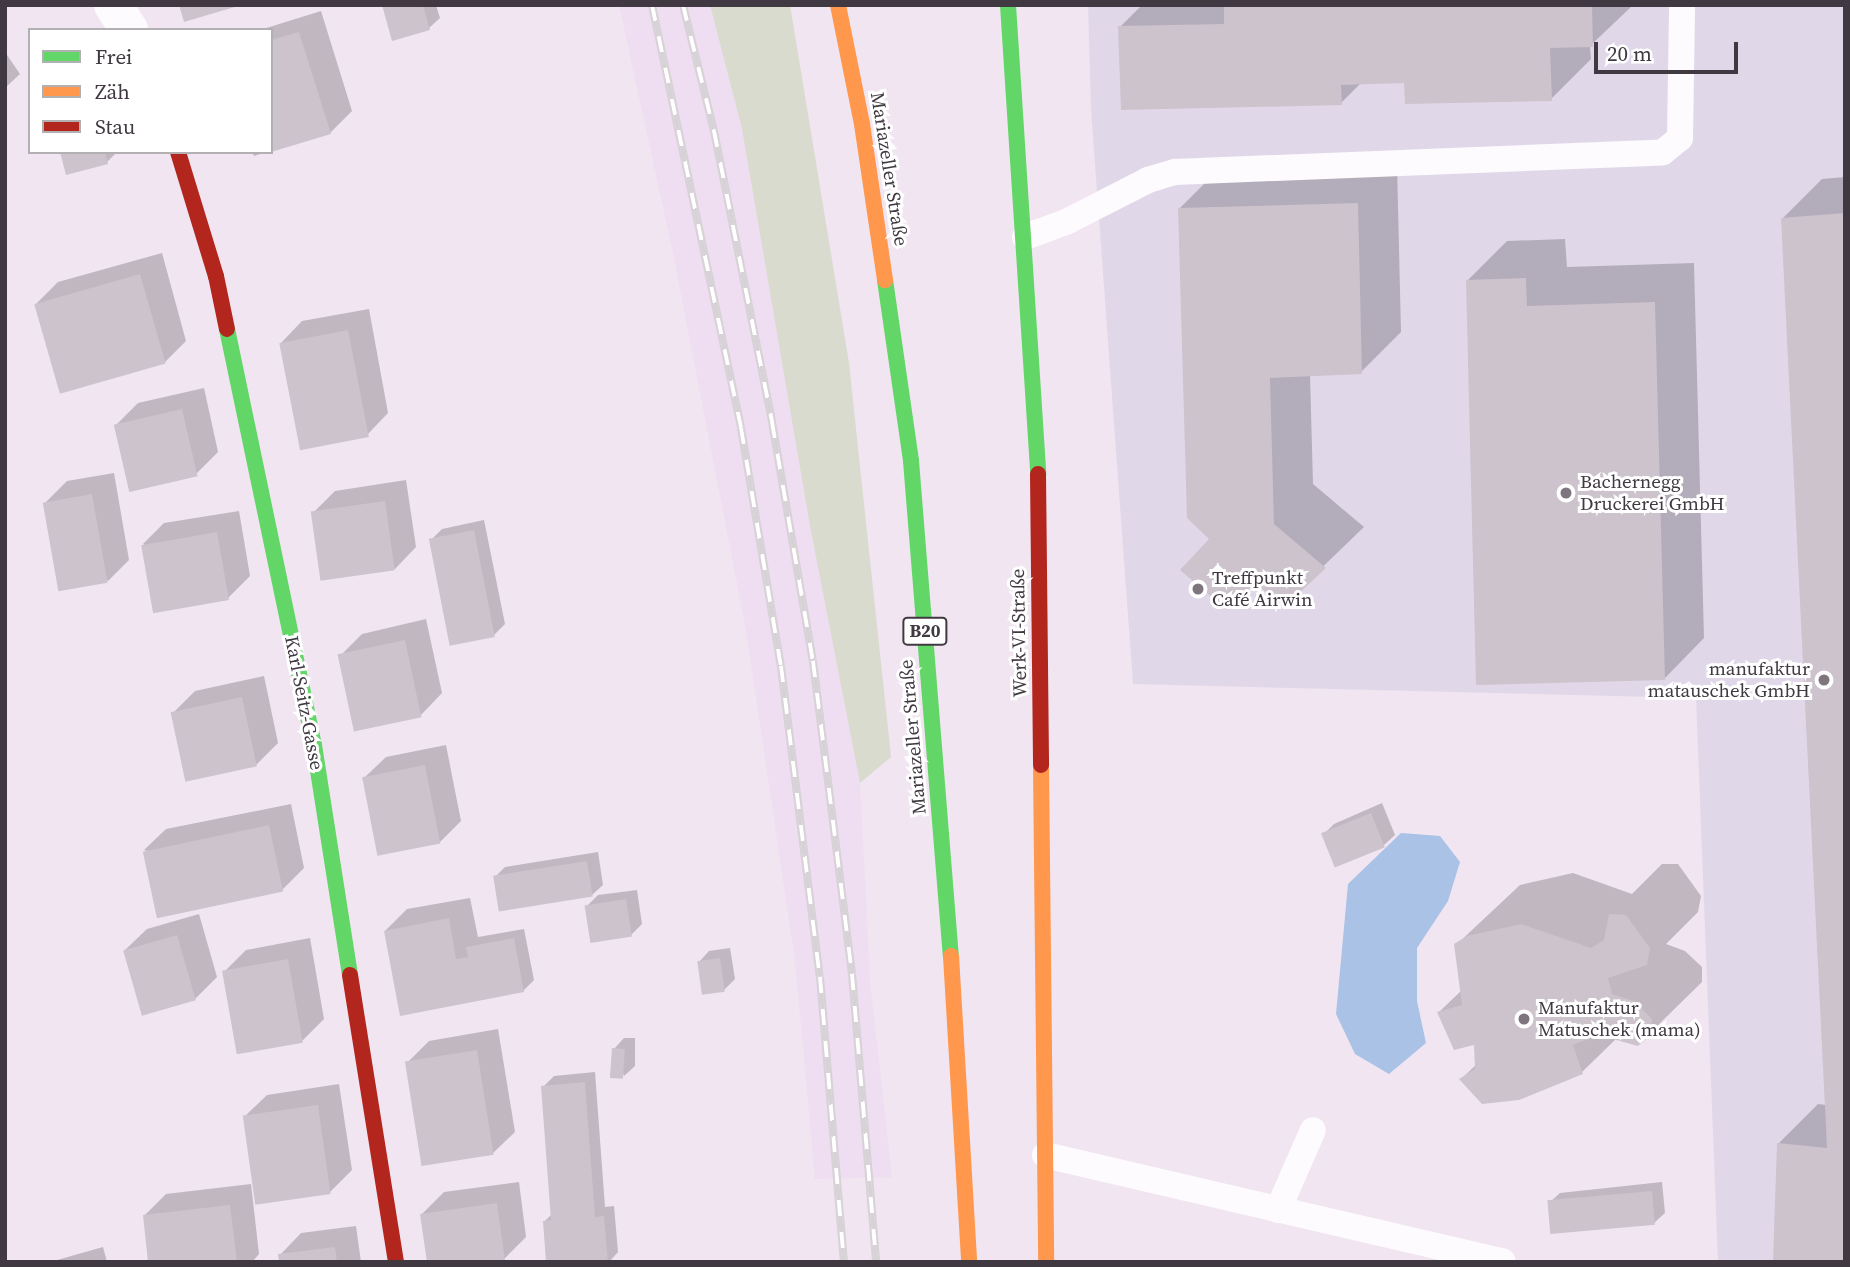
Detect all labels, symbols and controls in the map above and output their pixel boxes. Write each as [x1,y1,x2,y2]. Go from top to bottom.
legend [28,28,273,154]
scale bar [1598,28,1742,72]
text: 20 m [1607,39,1652,68]
text: Frei [95,42,132,71]
text: Zäh [95,77,130,106]
street label: Mariazeller Straße [866,90,912,248]
text: Stau [95,112,135,141]
place label: Bachernegg Druckerei GmbH [1580,471,1724,515]
marker: Bachernegg Druckerei GmbH [1558,485,1574,501]
place label: Treffpunkt Café Airwin [1212,567,1312,611]
street label: Werk-VI-Straße [1006,568,1032,698]
marker: Treffpunkt Café Airwin [1190,581,1206,597]
road number: B20 [902,616,948,646]
street label: Karl-Seitz-Gasse [280,634,328,772]
place label: manufaktur matauschek GmbH [1648,658,1810,702]
street label: Mariazeller Straße [895,659,931,815]
marker: manufaktur matauschek GmbH [1816,672,1832,688]
place label: Manufaktur Matuschek (mama) [1538,997,1701,1041]
marker: Manufaktur Matuschek (mama) [1516,1011,1532,1027]

